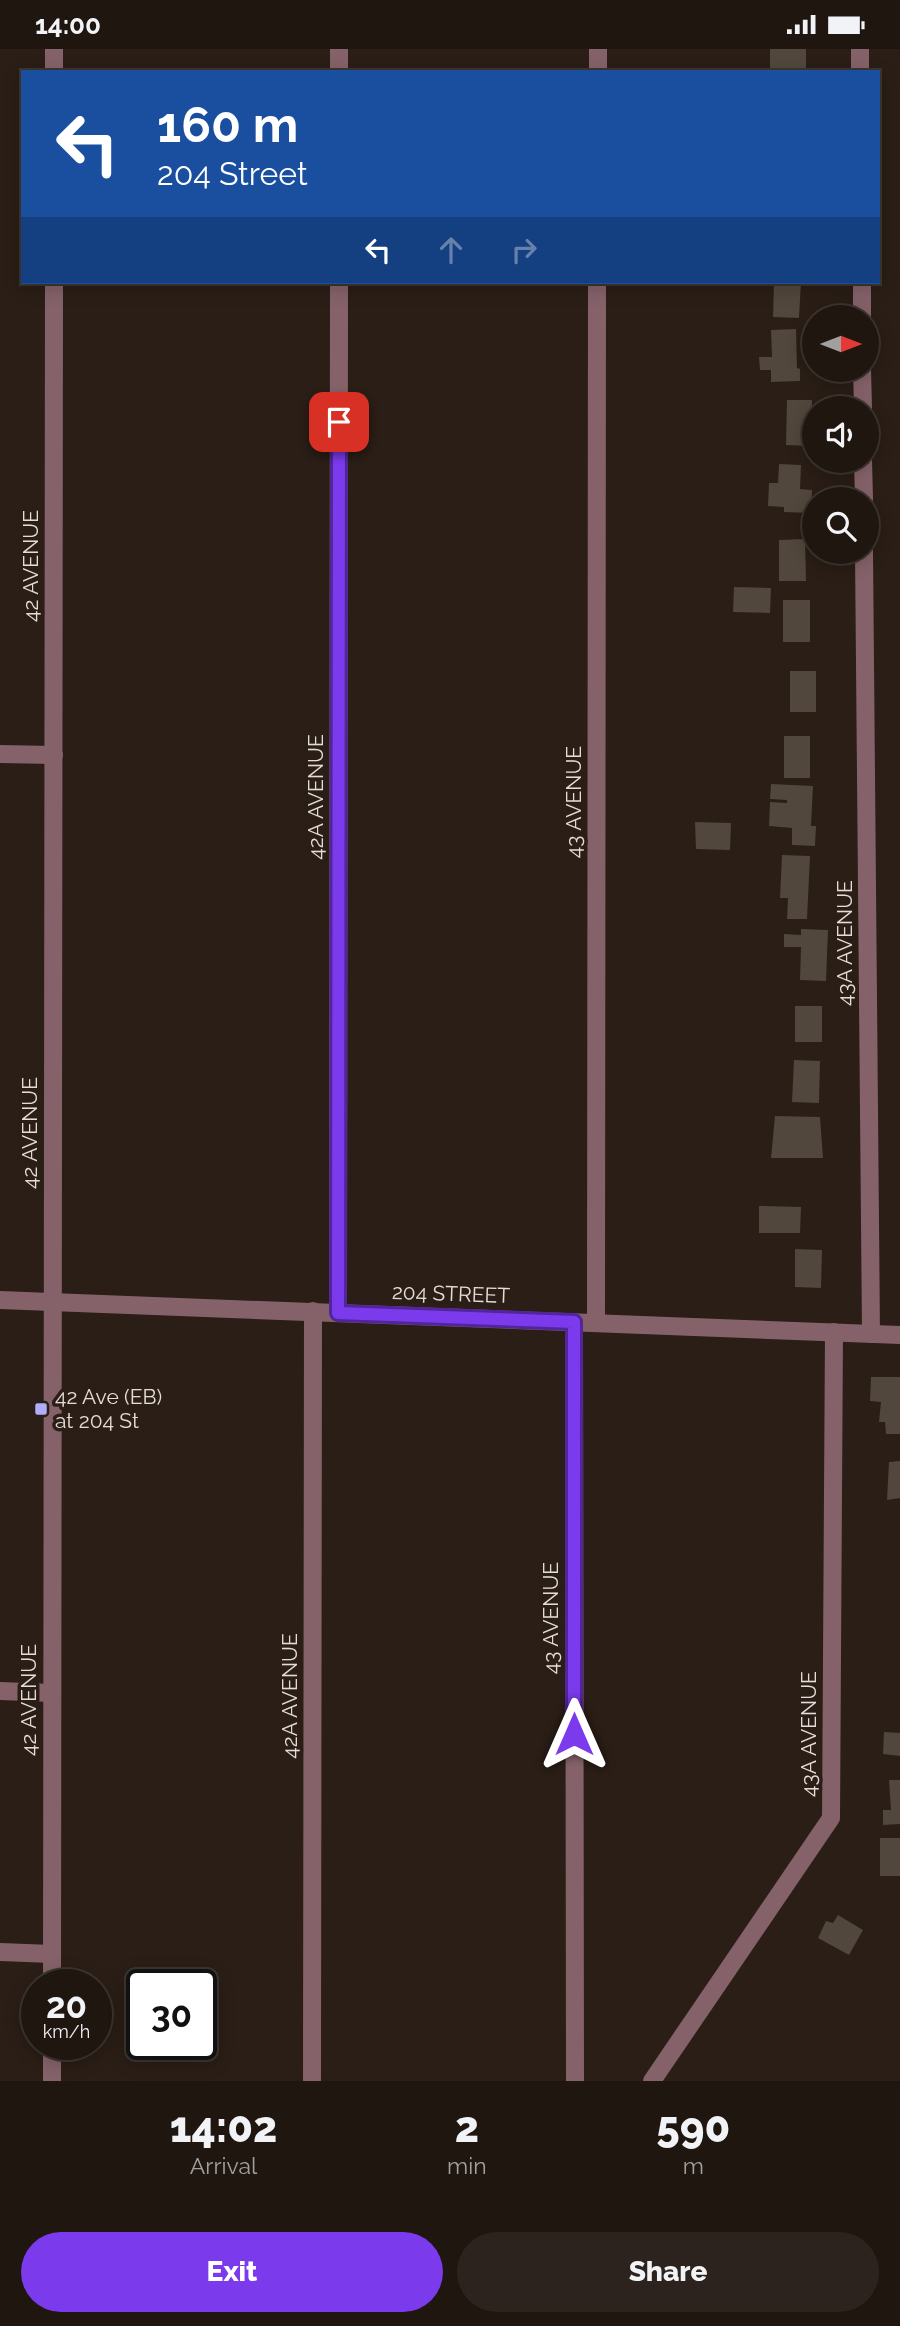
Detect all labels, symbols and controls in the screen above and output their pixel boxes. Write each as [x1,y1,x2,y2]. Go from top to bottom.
text: 14:00 [35,10,101,40]
text: 160 m [157,96,298,153]
icon: left [42,98,133,189]
text: 204 Street [157,155,308,192]
icon: left [359,231,397,269]
icon: ahead [432,231,470,269]
icon: right [505,231,543,269]
north arrow [802,305,878,381]
map controls [802,305,879,564]
pin [309,392,369,452]
button: sound [802,396,879,473]
icon: arrive [320,403,358,441]
button: search [802,487,879,564]
street label: 42 AVENUE [18,510,43,622]
street label: 42A AVENUE [303,734,328,860]
street label: 43 AVENUE [561,746,586,858]
street label: 43A AVENUE [832,880,857,1006]
street label: 42 AVENUE [17,1077,42,1189]
street label: 204 STREET [391,1279,511,1308]
place label: 42 Ave (EB) at 204 St [55,1384,162,1433]
marker: 42 Ave (EB) at 204 St [33,1401,49,1417]
street label: 43 AVENUE [538,1562,563,1674]
street label: 42A AVENUE [277,1633,302,1759]
street label: 42 AVENUE [16,1644,41,1756]
street label: 43A AVENUE [796,1671,821,1797]
position arrow [537,1697,611,1771]
speed limit sign: 30 [126,1969,217,2060]
text: 20 [46,1985,87,2026]
text: km/h [43,2021,90,2042]
text: 14:02 [170,2103,277,2152]
text: 2 [455,2103,479,2152]
text: 590 [656,2103,730,2152]
text: Arrival [190,2152,257,2179]
text: min [447,2152,487,2179]
text: m [683,2152,704,2179]
button: Exit [21,2232,443,2312]
button: Share [457,2232,879,2312]

